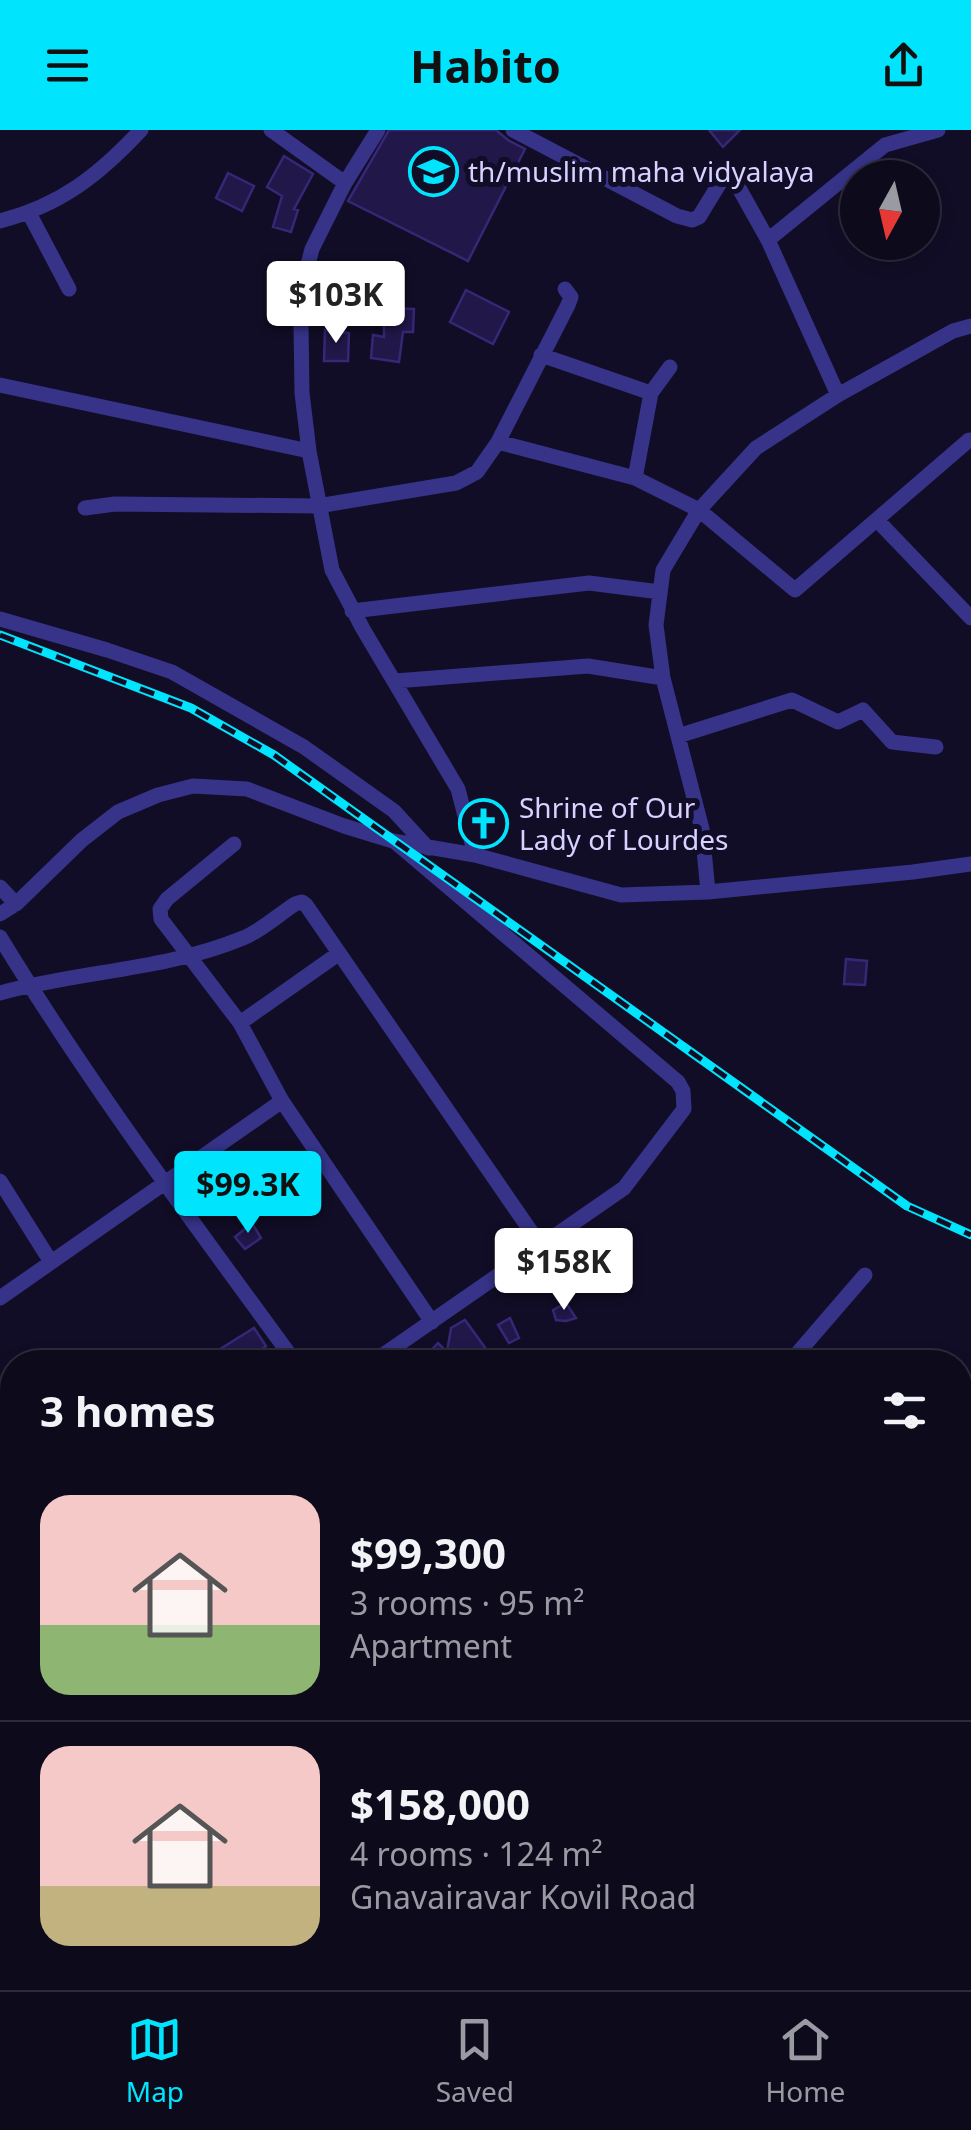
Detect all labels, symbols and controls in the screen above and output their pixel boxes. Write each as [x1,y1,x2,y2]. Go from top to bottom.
text: Habito [410,35,561,96]
icon: menu [40,38,95,93]
icon: share [876,38,931,93]
school or university icon: th/muslim maha vidyalaya [407,145,459,197]
place label: th/muslim maha vidyalaya [468,152,814,190]
north arrow [840,160,940,260]
map controls [840,160,940,260]
pin: $103K [266,261,406,346]
text: $103K [289,272,383,315]
place label: Shrine of Our Lady of Lourdes [519,788,728,858]
church icon: Shrine of Our Lady of Lourdes [458,797,510,849]
pin: $99.3K [167,1151,329,1236]
text: $99.3K [196,1162,300,1205]
pin: $158K [494,1228,634,1313]
text: $158K [517,1239,611,1282]
text: 3 homes [40,1382,216,1439]
icon: filters [877,1383,932,1438]
text: $99,300 [350,1524,506,1581]
icon: home [120,1535,240,1655]
text: 3 rooms · 95 m² [350,1581,584,1624]
text: Apartment [350,1624,512,1667]
text: $158,000 [350,1775,530,1832]
icon: home [120,1786,240,1906]
text: 4 rooms · 124 m² [350,1832,603,1875]
text: Gnavairavar Kovil Road [350,1875,696,1918]
tab: Map [126,2012,184,2110]
tab: Saved [436,2012,514,2110]
tab: Home [766,2012,845,2110]

